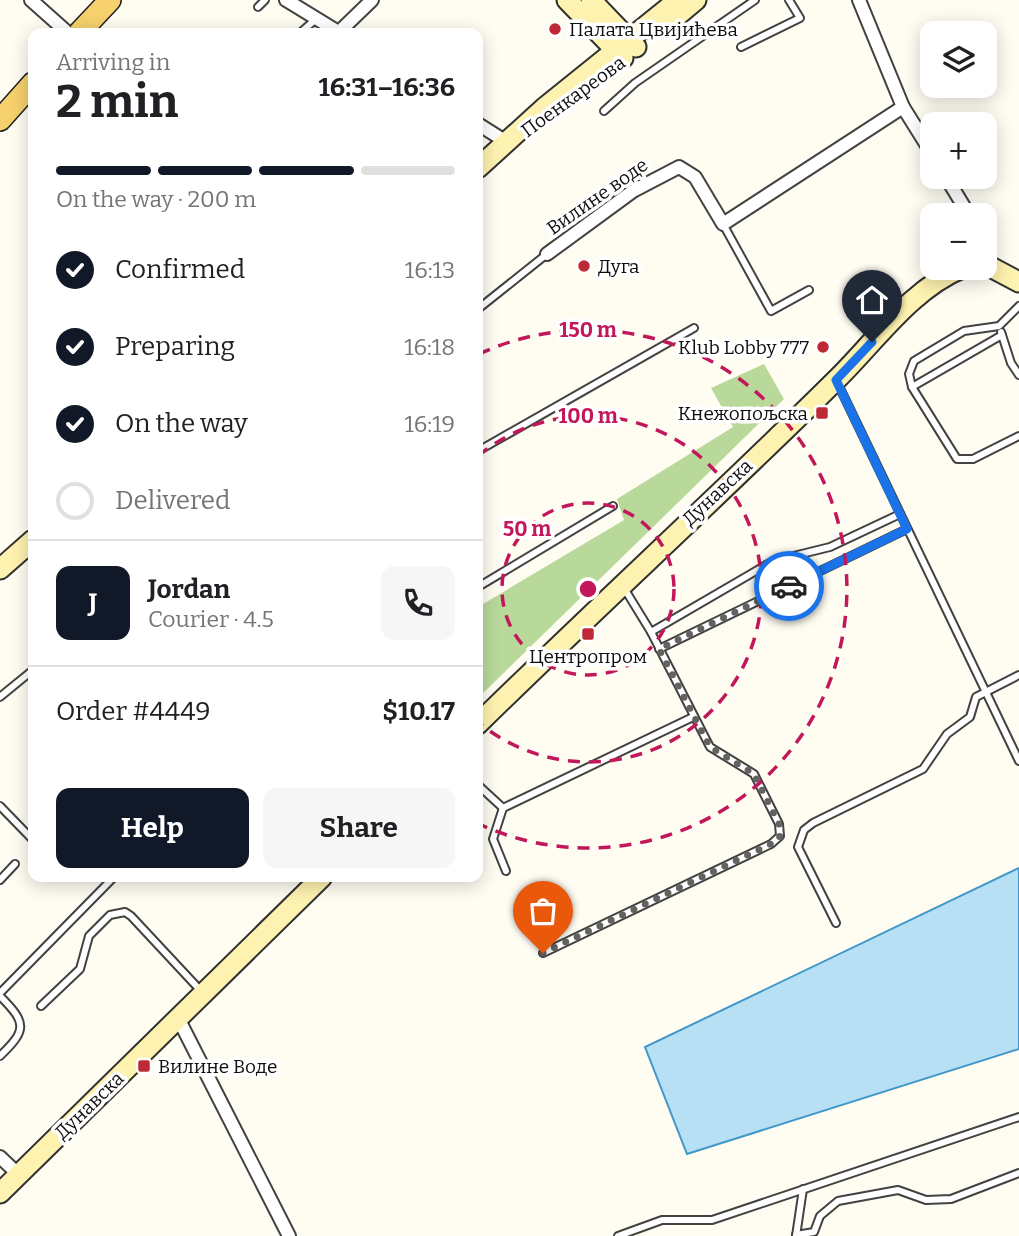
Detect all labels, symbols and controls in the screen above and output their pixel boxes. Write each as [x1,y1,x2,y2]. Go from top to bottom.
place label: Палата Цвијићева [569,18,738,41]
marker: Палата Цвијићева [547,21,563,37]
map controls [920,21,997,280]
button: layers [920,21,997,98]
text: Arriving in [56,48,170,76]
street label: Поенкареова [517,51,630,142]
text: 16:31–16:36 [319,72,455,103]
text: 2 min [56,74,178,129]
button: + [920,112,997,189]
street label: Вилине воде [542,153,652,240]
text: On the way · 200 m [56,185,256,213]
button: − [920,203,997,280]
icon: check [56,251,94,289]
text: Confirmed [115,254,245,285]
place label: Дуга [598,255,640,278]
text: 16:13 [405,256,455,284]
marker: Дуга [576,258,592,274]
pin [842,270,902,342]
icon: home [853,281,891,319]
text: 150 m [559,317,617,343]
icon: check [56,328,94,366]
text: Preparing [115,331,235,362]
text: 16:18 [404,333,455,361]
place label: Klub Lobby 777 [678,336,809,359]
marker: Klub Lobby 777 [815,339,831,355]
place label: Кнежопољска [678,402,809,425]
text: 100 m [558,403,618,429]
icon: check [56,405,94,443]
marker: Кнежопољска [814,405,830,421]
text: On the way [115,408,248,439]
text: 16:19 [404,410,455,438]
street label: Дунавска [678,454,757,530]
text: Delivered [115,485,230,516]
text: 50 m [503,516,551,542]
courier [754,551,824,621]
button: phone [381,566,455,640]
icon: car [770,567,808,605]
text: Jordan [148,574,230,605]
centre of rings [576,577,600,601]
text: J [89,588,97,619]
text: Courier · 4.5 [148,605,274,633]
marker: Центропром [580,626,596,642]
place label: Центропром [529,645,647,668]
text: Order #4449 [56,696,211,727]
text: $10.17 [382,696,455,727]
button: Help [56,788,249,868]
button: Share [263,788,455,868]
pin [513,881,573,953]
icon: bag [524,892,562,930]
place label: Вилине Воде [158,1055,277,1078]
marker: Вилине Воде [136,1058,152,1074]
street label: Дунавска [50,1067,129,1144]

